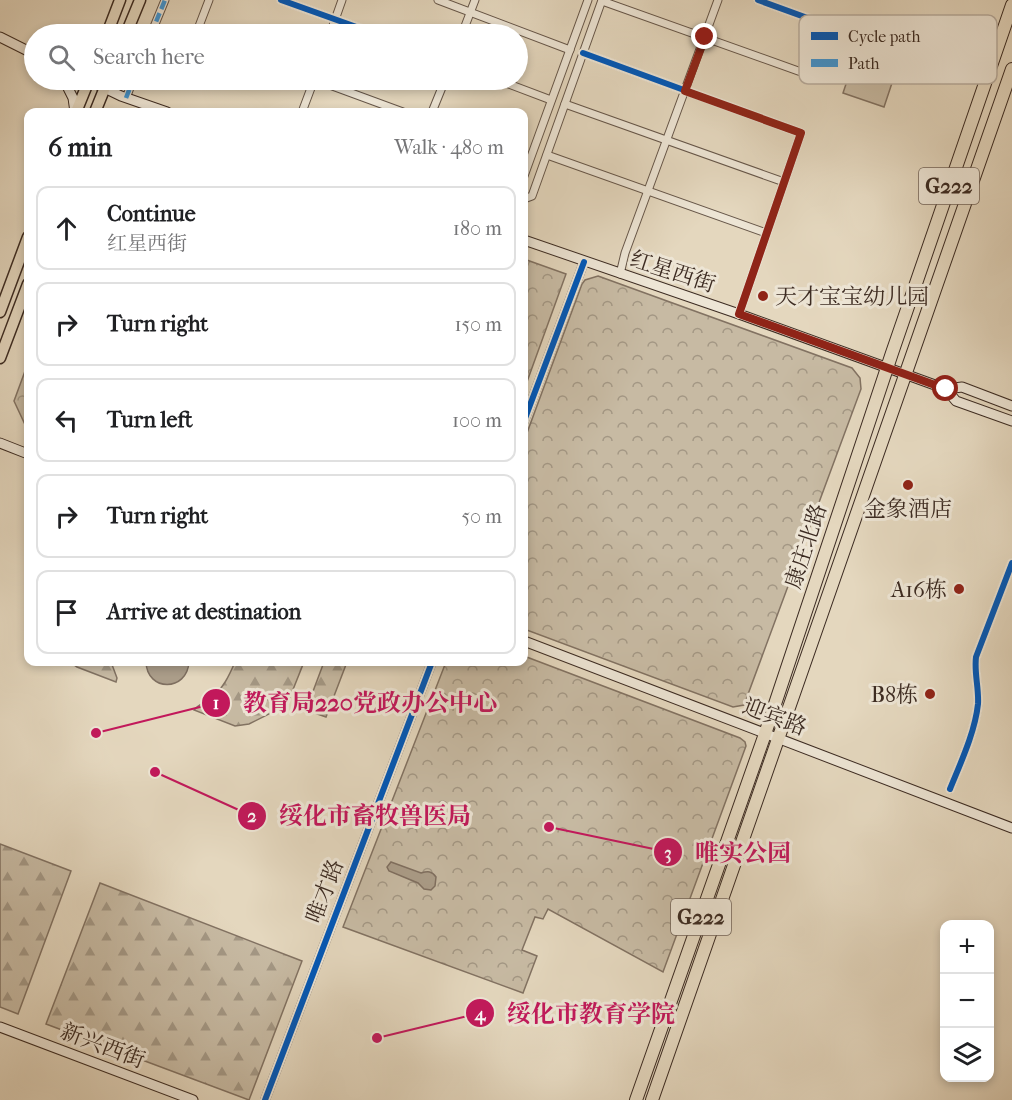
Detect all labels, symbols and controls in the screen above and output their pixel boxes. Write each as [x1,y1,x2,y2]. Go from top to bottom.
legend [799,15,997,84]
route end [691,23,717,49]
search box [24,24,528,90]
text: Cycle path [848,27,920,46]
icon: search [45,41,78,74]
text: Search here [93,44,205,70]
text: Path [848,54,880,73]
text: 6 min [48,132,112,163]
text: Walk · 480 m [394,136,504,159]
road number: G222 [919,168,979,204]
text: Continue [107,201,196,227]
icon: ahead [50,212,83,245]
text: 180 m [453,217,502,240]
text: 红星西街 [107,232,187,255]
street label: 红星西街 [627,246,719,298]
place label: 天才宝宝幼儿园 [775,284,929,310]
marker: 天才宝宝幼儿园 [756,289,770,303]
icon: right [50,308,83,341]
text: Turn right [107,311,208,337]
text: 150 m [454,313,502,336]
route start [932,375,958,401]
icon: left [50,404,83,437]
text: Turn left [107,407,193,433]
text: 100 m [452,409,502,432]
marker: 金象酒店 [901,478,915,492]
place label: 金象酒店 [864,496,952,522]
icon: right [50,500,83,533]
street label: 康庄北路 [780,500,832,592]
text: Turn right [107,503,208,529]
text: 50 m [461,505,502,528]
place label: A16栋 [890,577,947,603]
marker: A16栋 [952,582,966,596]
icon: arrive [50,596,83,629]
text: Arrive at destination [107,599,301,625]
callout: 教育局220党政办公中心 [201,682,509,724]
place label: B8栋 [871,682,918,708]
marker: B8栋 [923,687,937,701]
text: 教育局220党政办公中心 [243,689,497,717]
text: 1 [213,693,219,714]
street label: 迎宾路 [739,693,810,741]
callout: 绥化市畜牧兽医局 [237,795,483,837]
text: 绥化市畜牧兽医局 [279,802,471,830]
text: 2 [247,806,257,827]
callout: 唯实公园 [653,831,803,873]
text: 唯实公园 [695,839,791,867]
text: 3 [664,843,672,864]
street label: 唯才路 [301,856,349,927]
road number: G222 [671,899,731,935]
map controls [940,920,994,1082]
button: + [940,920,994,974]
button: − [940,974,994,1028]
callout: 绥化市教育学院 [465,992,687,1034]
text: 绥化市教育学院 [507,1000,675,1028]
text: 4 [474,1004,487,1025]
street label: 新兴西街 [57,1018,148,1074]
button: layers [940,1028,994,1082]

